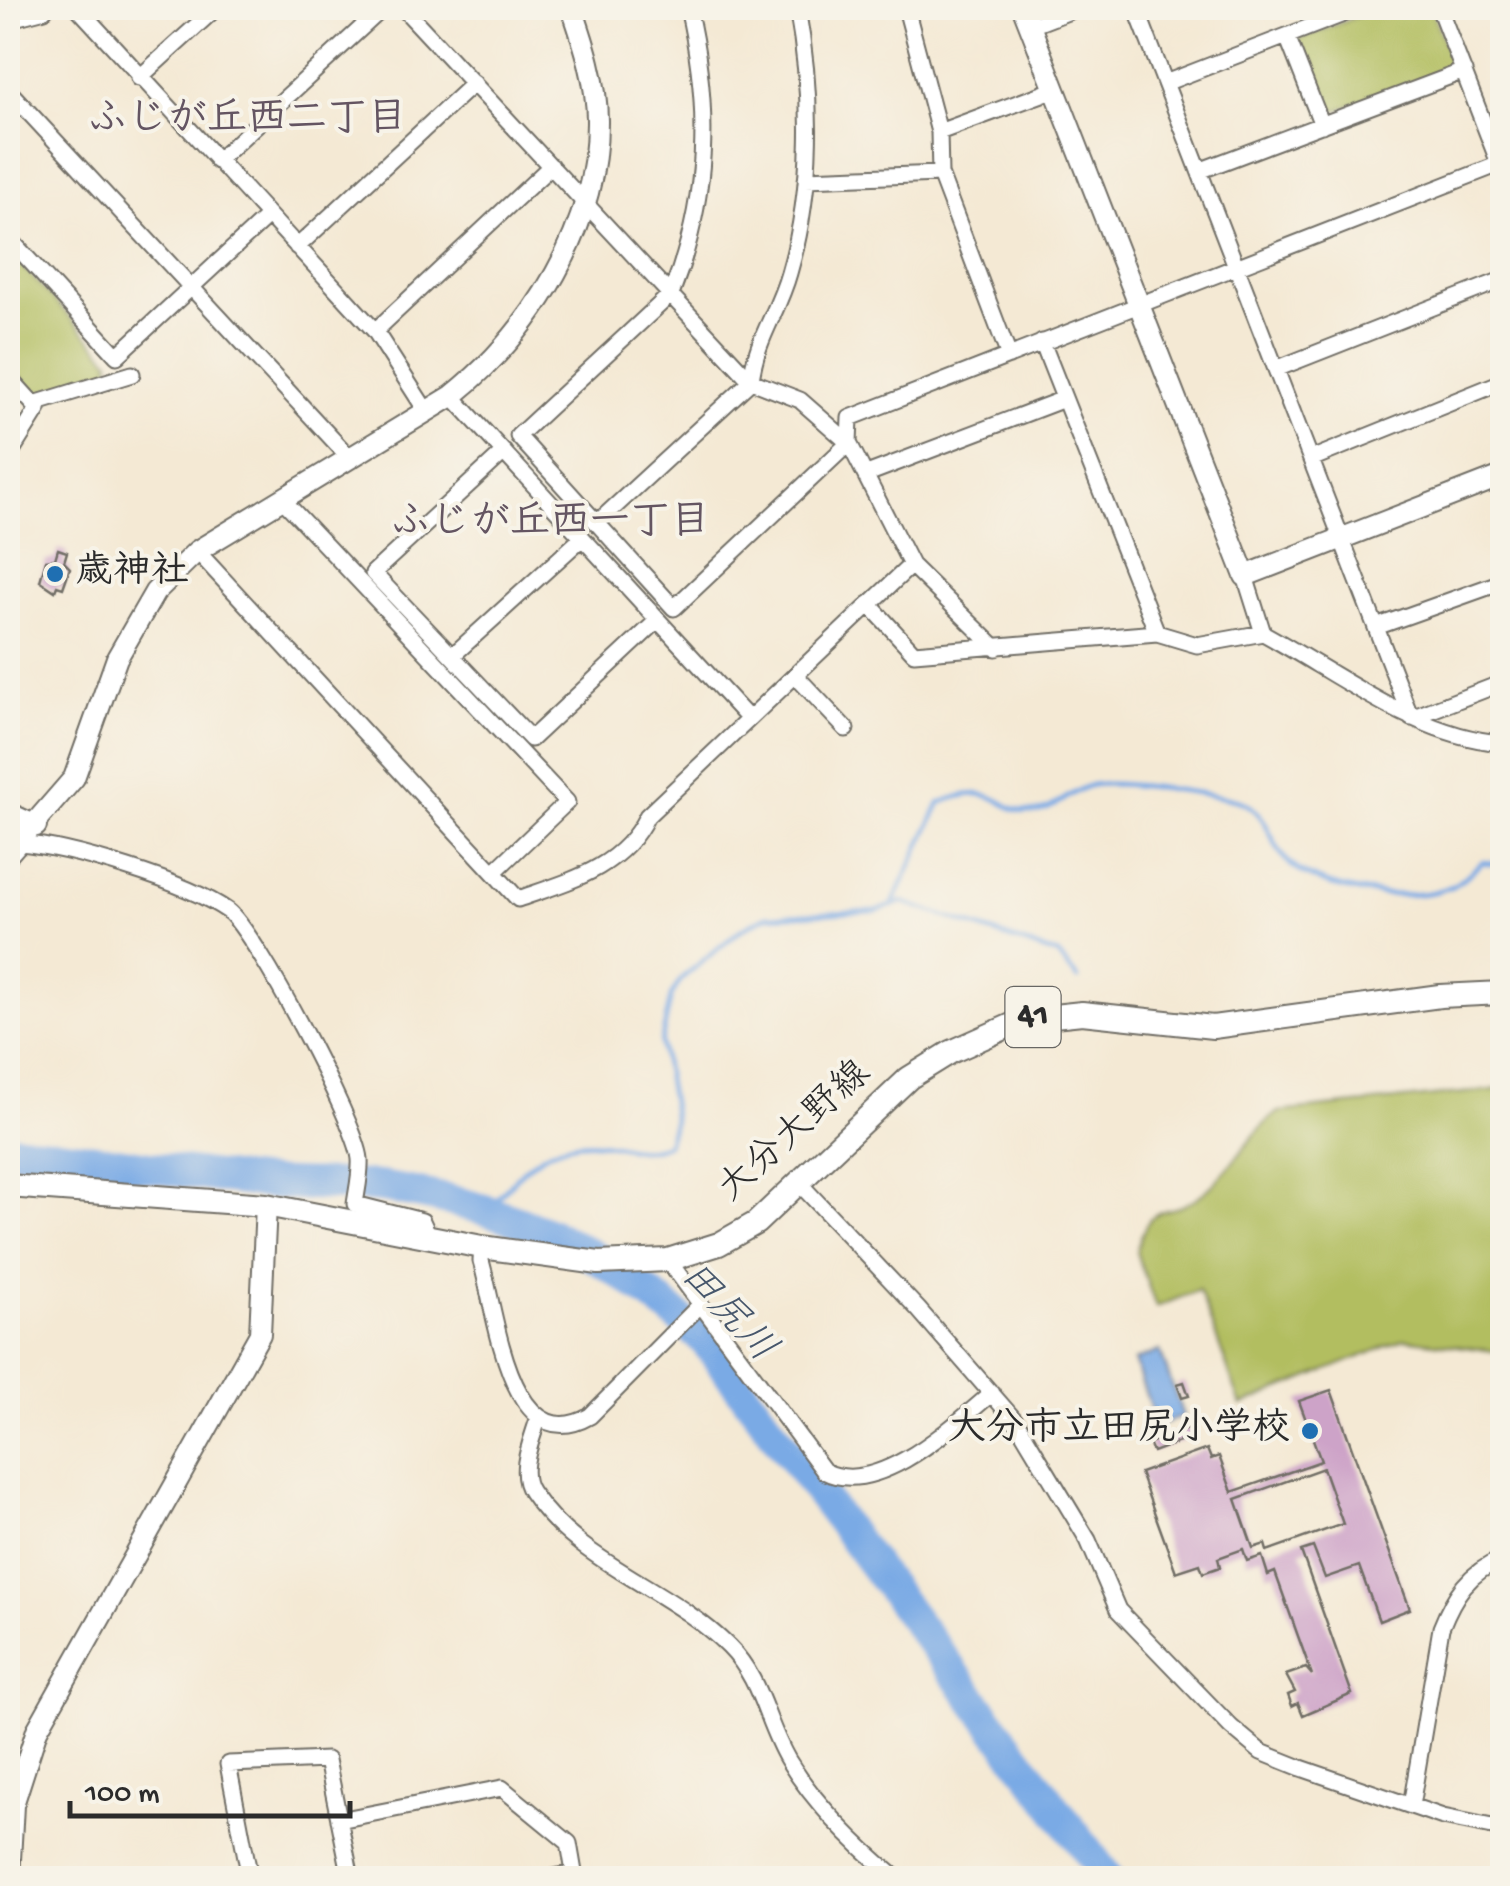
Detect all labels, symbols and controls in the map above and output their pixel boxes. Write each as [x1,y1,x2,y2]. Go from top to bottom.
district label: ふじが丘西二丁目 [87,98,407,145]
district label: ふじが丘西一丁目 [390,501,710,548]
place label: 歳神社 [75,550,189,596]
marker: 歳神社 [44,563,66,585]
road number: 41 [1006,987,1060,1047]
street label: 大分大野線 [709,1052,881,1213]
water label: 田尻川 [668,1254,784,1374]
place label: 大分市立田尻小学校 [948,1406,1290,1453]
marker: 大分市立田尻小学校 [1299,1420,1321,1442]
scale bar [70,1756,350,1818]
text: 100 m [84,1778,160,1813]

